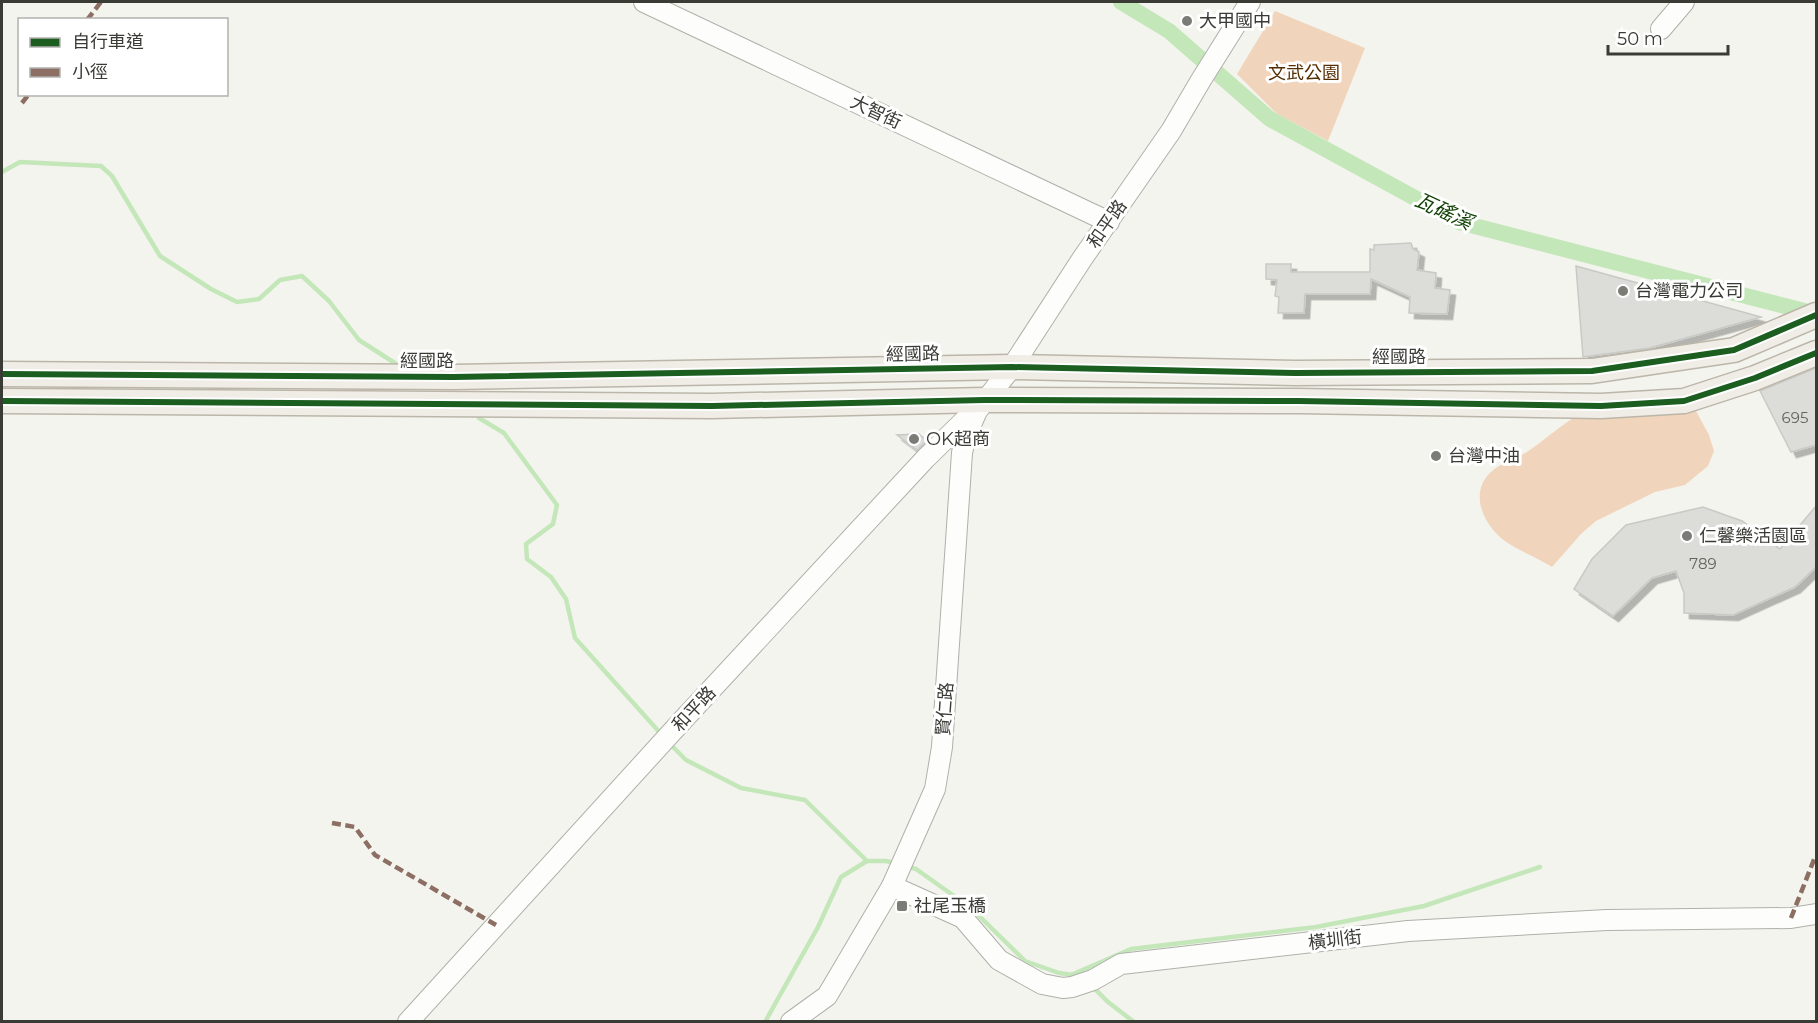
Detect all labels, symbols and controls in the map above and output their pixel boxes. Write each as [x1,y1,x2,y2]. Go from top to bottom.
place label: 大甲國中 [1199,10,1271,32]
marker: 大甲國中 [1180,14,1194,28]
legend [18,18,228,96]
scale bar [1608,18,1728,56]
text: 50 m [1617,28,1663,50]
text: 自行車道 [72,31,144,53]
text: 小徑 [72,61,108,83]
park label: 文武公園 [1268,62,1340,84]
street label: 大智街 [847,91,905,133]
water label: 瓦磘溪 [1412,187,1479,236]
street label: 和平路 [1083,196,1131,252]
place label: 台灣電力公司 [1635,280,1743,302]
marker: 台灣電力公司 [1616,284,1630,298]
street label: 經國路 [886,343,940,365]
street label: 經國路 [1372,346,1426,368]
street label: 經國路 [400,350,454,372]
house number: 695 [1782,408,1808,427]
place label: OK超商 [926,428,990,450]
marker: OK超商 [907,432,921,446]
place label: 台灣中油 [1448,445,1520,467]
marker: 台灣中油 [1429,449,1443,463]
place label: 仁馨樂活園區 [1699,525,1807,547]
marker: 仁馨樂活園區 [1680,529,1694,543]
house number: 789 [1689,554,1717,573]
street label: 賢仁路 [932,681,958,737]
street label: 和平路 [668,682,720,736]
place label: 社尾玉橋 [914,895,986,917]
marker: 社尾玉橋 [895,899,909,913]
street label: 橫圳街 [1307,926,1363,954]

